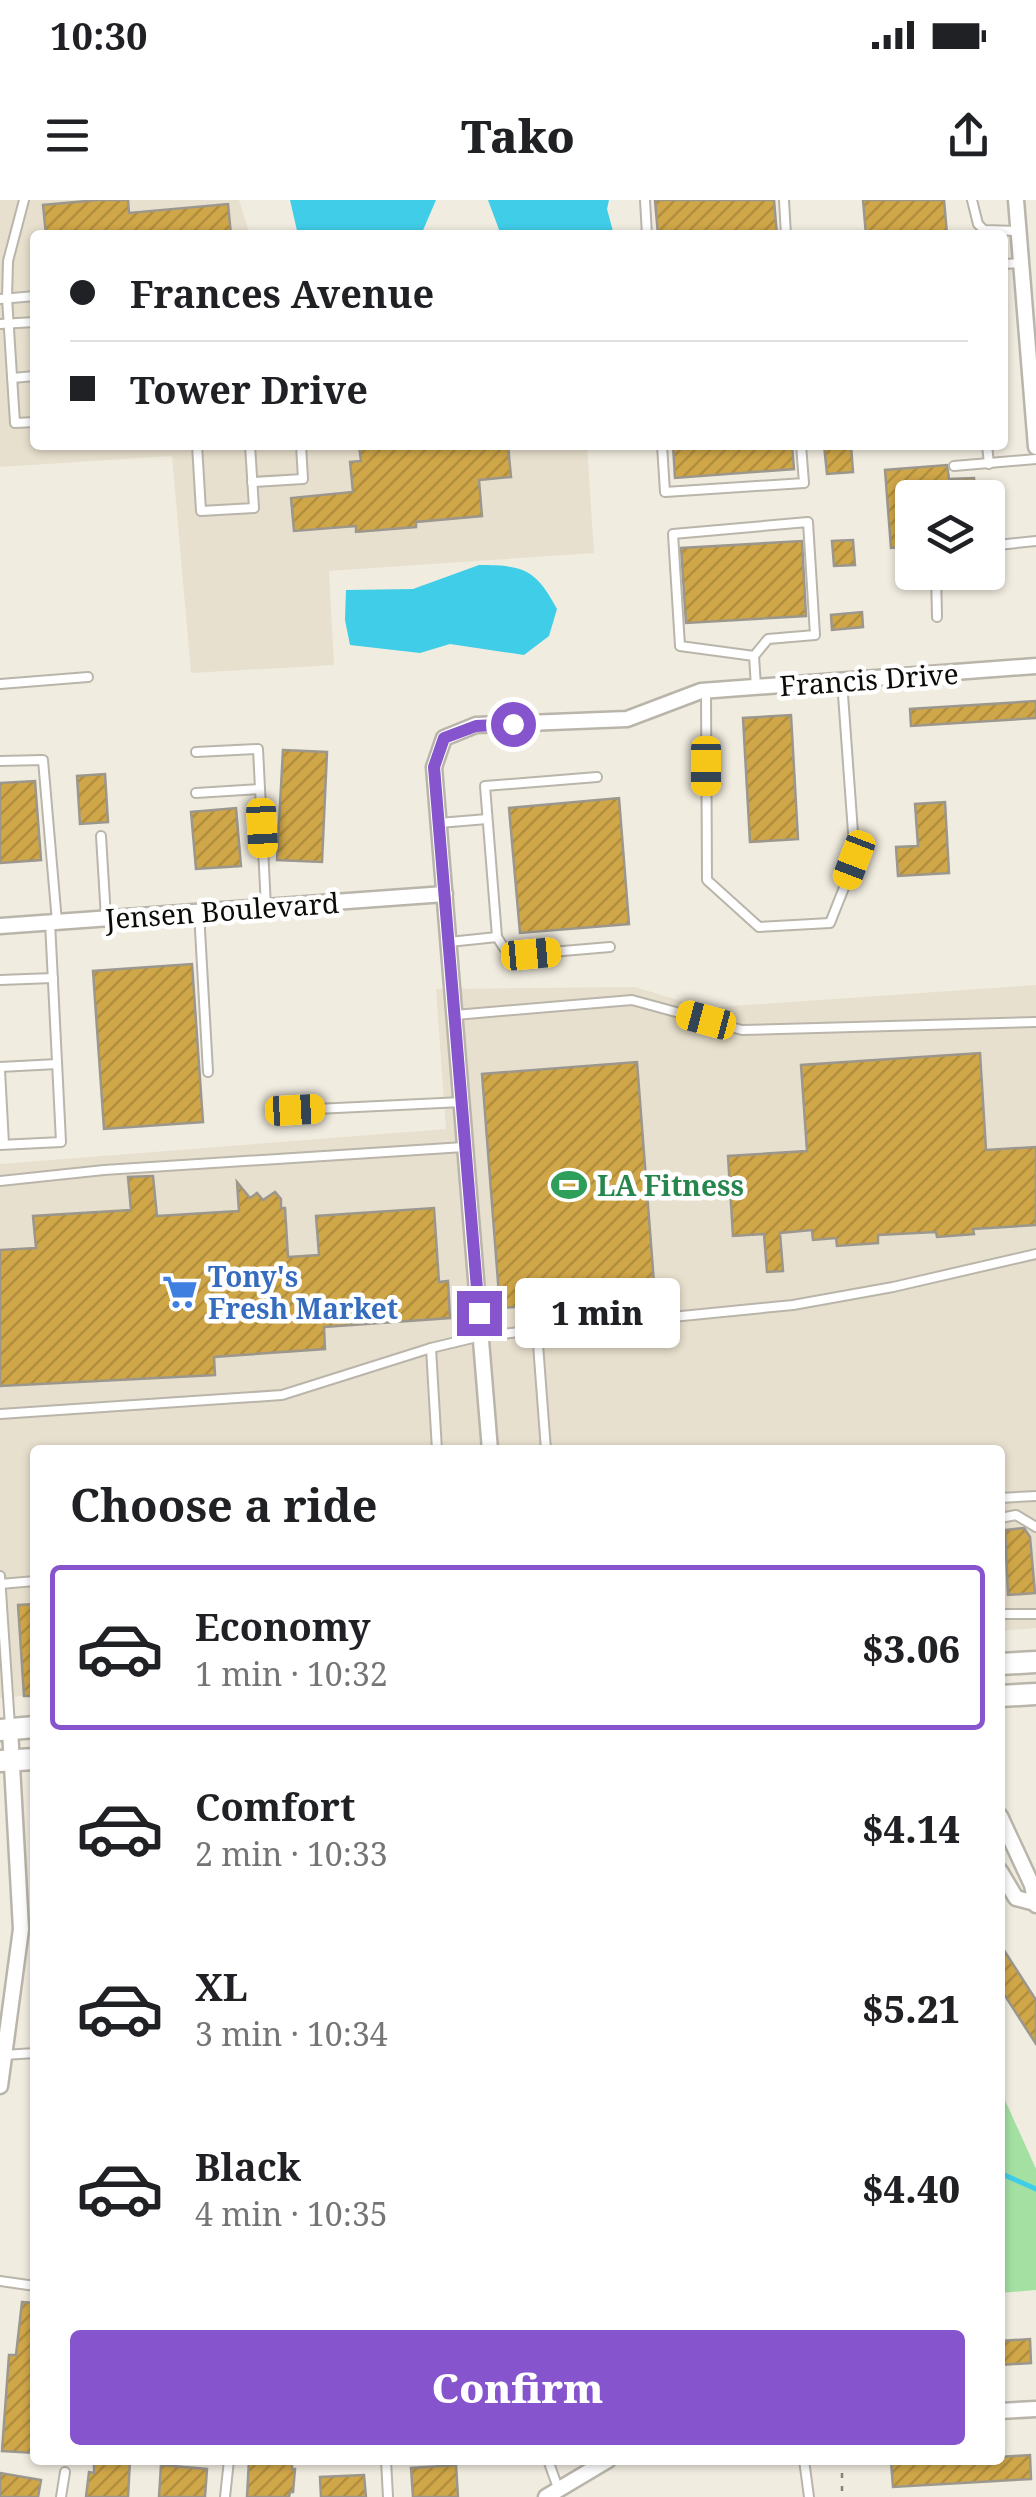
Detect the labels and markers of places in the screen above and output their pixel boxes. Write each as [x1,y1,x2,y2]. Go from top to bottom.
sports icon: LA Fitness [550,1166,588,1204]
place label: LA Fitness [597,1166,744,1204]
place label: Tony's Fresh Market [208,1257,398,1327]
supermarket icon: Tony's Fresh Market [161,1273,199,1311]

